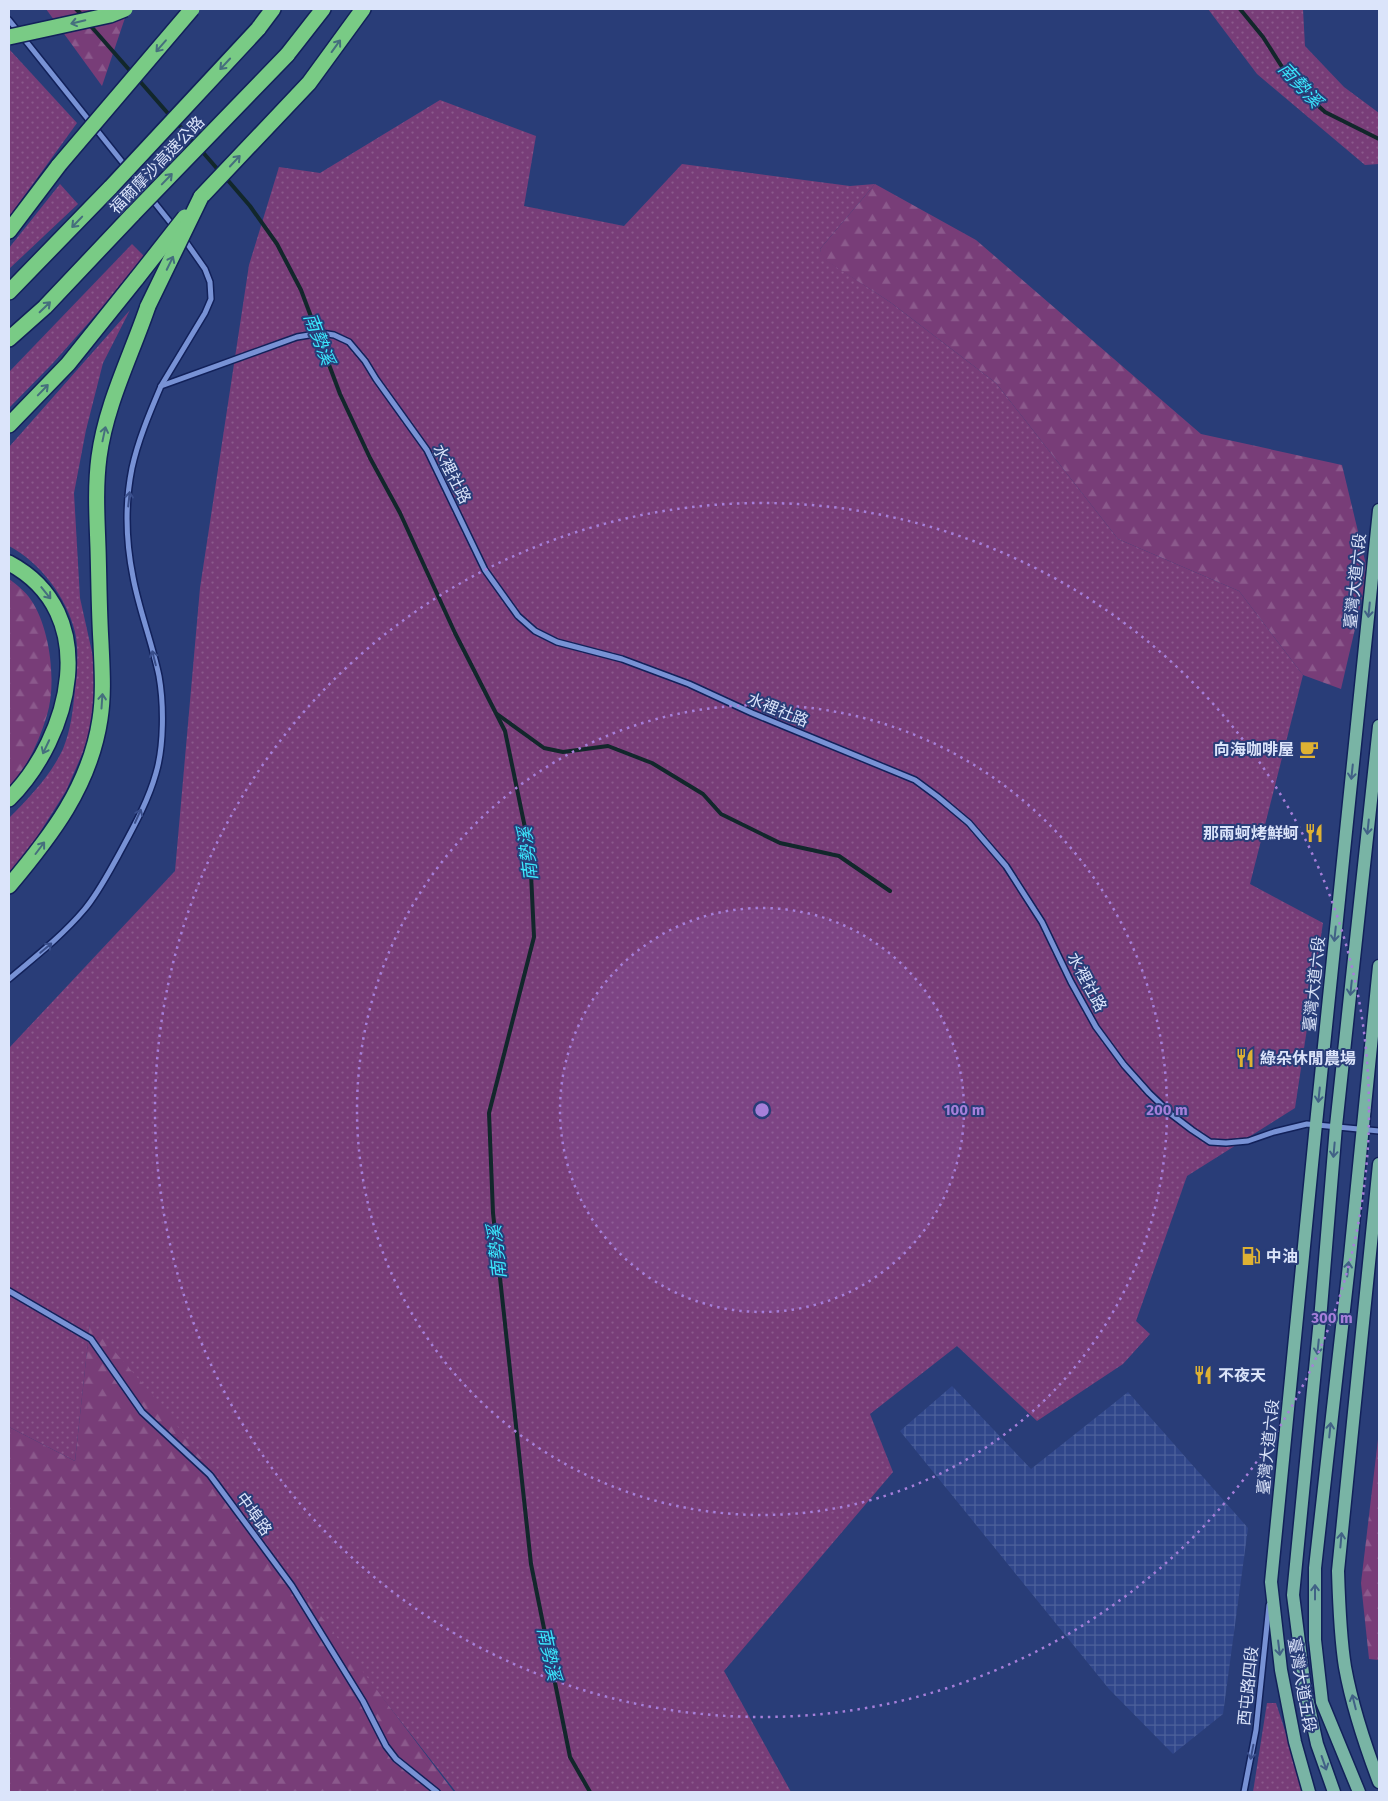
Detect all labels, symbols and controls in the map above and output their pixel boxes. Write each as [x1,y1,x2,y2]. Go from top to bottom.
one-way arrow [70,18,86,27]
one-way arrow [155,39,166,52]
one-way arrow [331,39,341,53]
one-way arrow [219,58,231,71]
water label: 南勢溪 [1274,58,1329,114]
street label: 福爾摩沙高速公路 [106,112,208,218]
one-way arrow [229,155,241,168]
one-way arrow [161,172,173,185]
one-way arrow [71,216,83,228]
one-way arrow [166,256,175,271]
one-way arrow [39,301,51,313]
water label: 南勢溪 [299,310,340,371]
one-way arrow [36,384,49,396]
one-way arrow [100,426,109,442]
street label: 水裡社路 [429,441,475,507]
one-way arrow [124,491,134,507]
street label: 臺灣大道六段 [1341,532,1369,630]
one-way arrow [40,587,51,600]
one-way arrow [1364,602,1374,618]
one-way arrow [149,650,158,666]
street label: 水裡社路 [745,689,811,731]
one-way arrow [97,693,106,709]
cafe icon: 向海咖啡屋 [1298,738,1320,760]
one-way arrow [41,740,51,755]
place label: 向海咖啡屋 [1214,740,1294,759]
one-way arrow [1347,764,1357,780]
one-way arrow [134,809,144,824]
one-way arrow [1364,819,1373,835]
restaurant icon: 那兩蚵烤鮮蚵 [1303,822,1325,844]
water label: 南勢溪 [513,823,542,882]
place label: 那兩蚵烤鮮蚵 [1203,824,1299,843]
one-way arrow [35,841,45,855]
one-way arrow [1331,925,1340,941]
street label: 臺灣大道六段 [1300,935,1328,1033]
one-way arrow [39,942,52,953]
street label: 水裡社路 [1064,949,1110,1015]
one-way arrow [1346,980,1356,996]
restaurant icon: 綠朵休閒農場 [1234,1047,1256,1069]
place label: 綠朵休閒農場 [1260,1049,1356,1068]
one-way arrow [1314,1087,1324,1103]
centre of rings [753,1101,771,1119]
text: 100 m [944,1101,984,1119]
text: 200 m [1146,1101,1188,1119]
one-way arrow [1330,1142,1339,1158]
water label: 南勢溪 [483,1221,511,1280]
fuel station icon: 中油 [1240,1245,1262,1267]
place label: 中油 [1266,1247,1298,1266]
one-way arrow [1343,1261,1353,1277]
text: 300 m [1310,1309,1353,1327]
one-way arrow [1313,1338,1322,1354]
restaurant icon: 不夜天 [1192,1364,1214,1386]
place label: 不夜天 [1218,1366,1266,1385]
street label: 臺灣大道六段 [1254,1398,1282,1496]
one-way arrow [1325,1422,1335,1438]
street label: 中埠路 [232,1489,276,1539]
one-way arrow [1336,1533,1346,1549]
one-way arrow [1310,1584,1320,1600]
water label: 南勢溪 [533,1625,566,1686]
street label: 臺灣大道五段 [1284,1636,1320,1734]
one-way arrow [1274,1639,1284,1655]
street label: 西屯路四段 [1234,1645,1262,1727]
one-way arrow [1349,1694,1358,1710]
one-way arrow [1247,1744,1256,1760]
one-way arrow [1320,1755,1329,1771]

